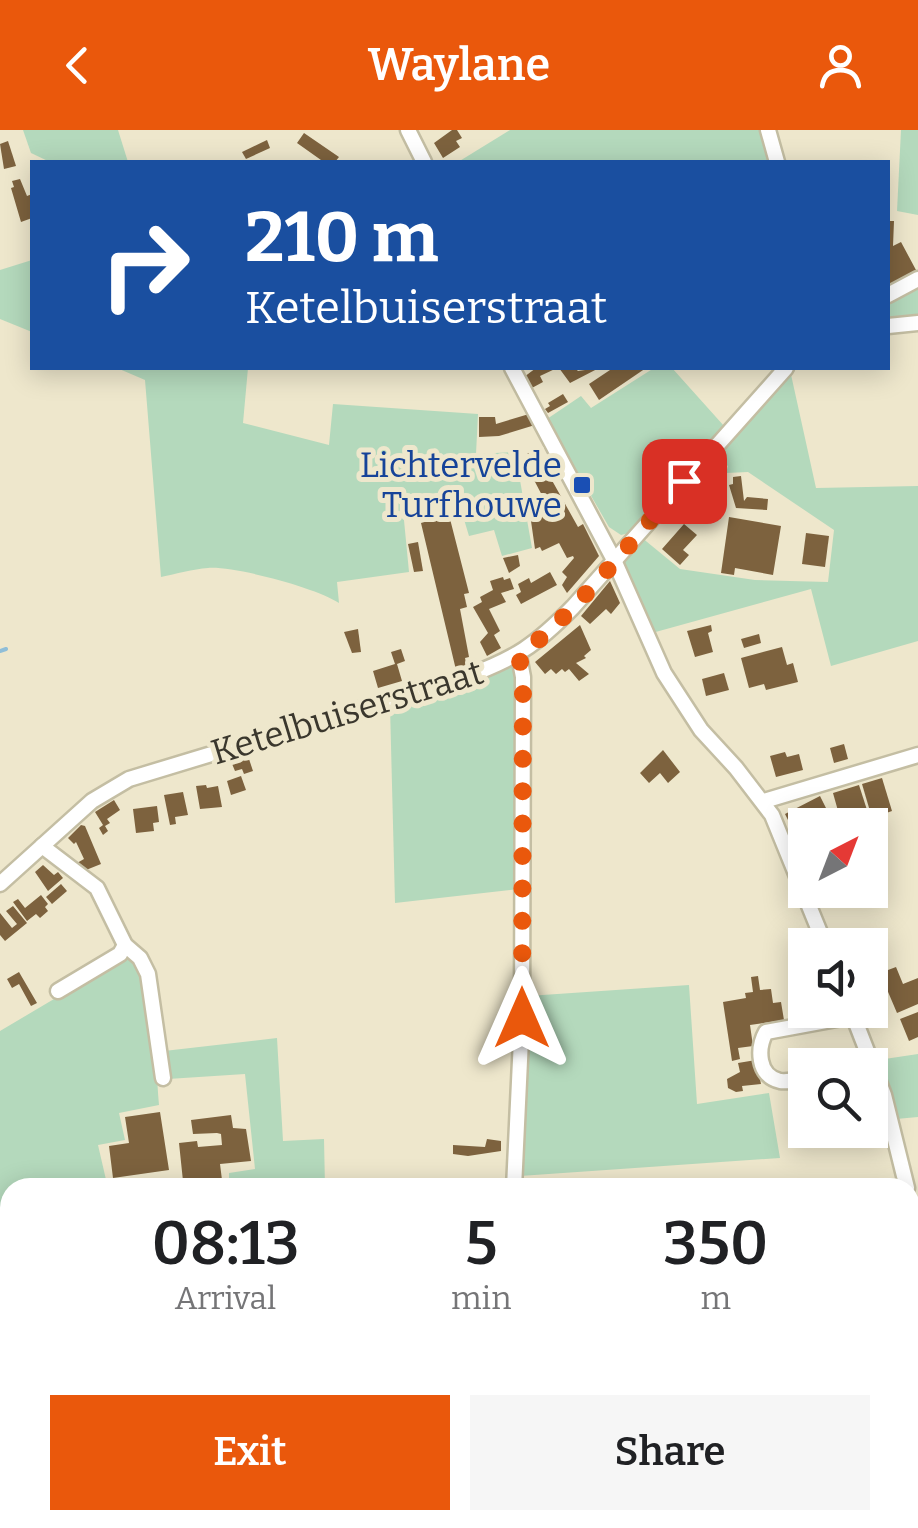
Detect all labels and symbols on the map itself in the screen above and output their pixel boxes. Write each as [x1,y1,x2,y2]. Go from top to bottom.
pin [642,439,727,524]
place label: Lichtervelde Turfhouwe [360,444,562,526]
marker: Lichtervelde Turfhouwe [571,474,593,496]
street label: Ketelbuiserstraat [206,651,488,773]
north arrow [788,808,888,908]
position arrow [470,966,574,1070]

